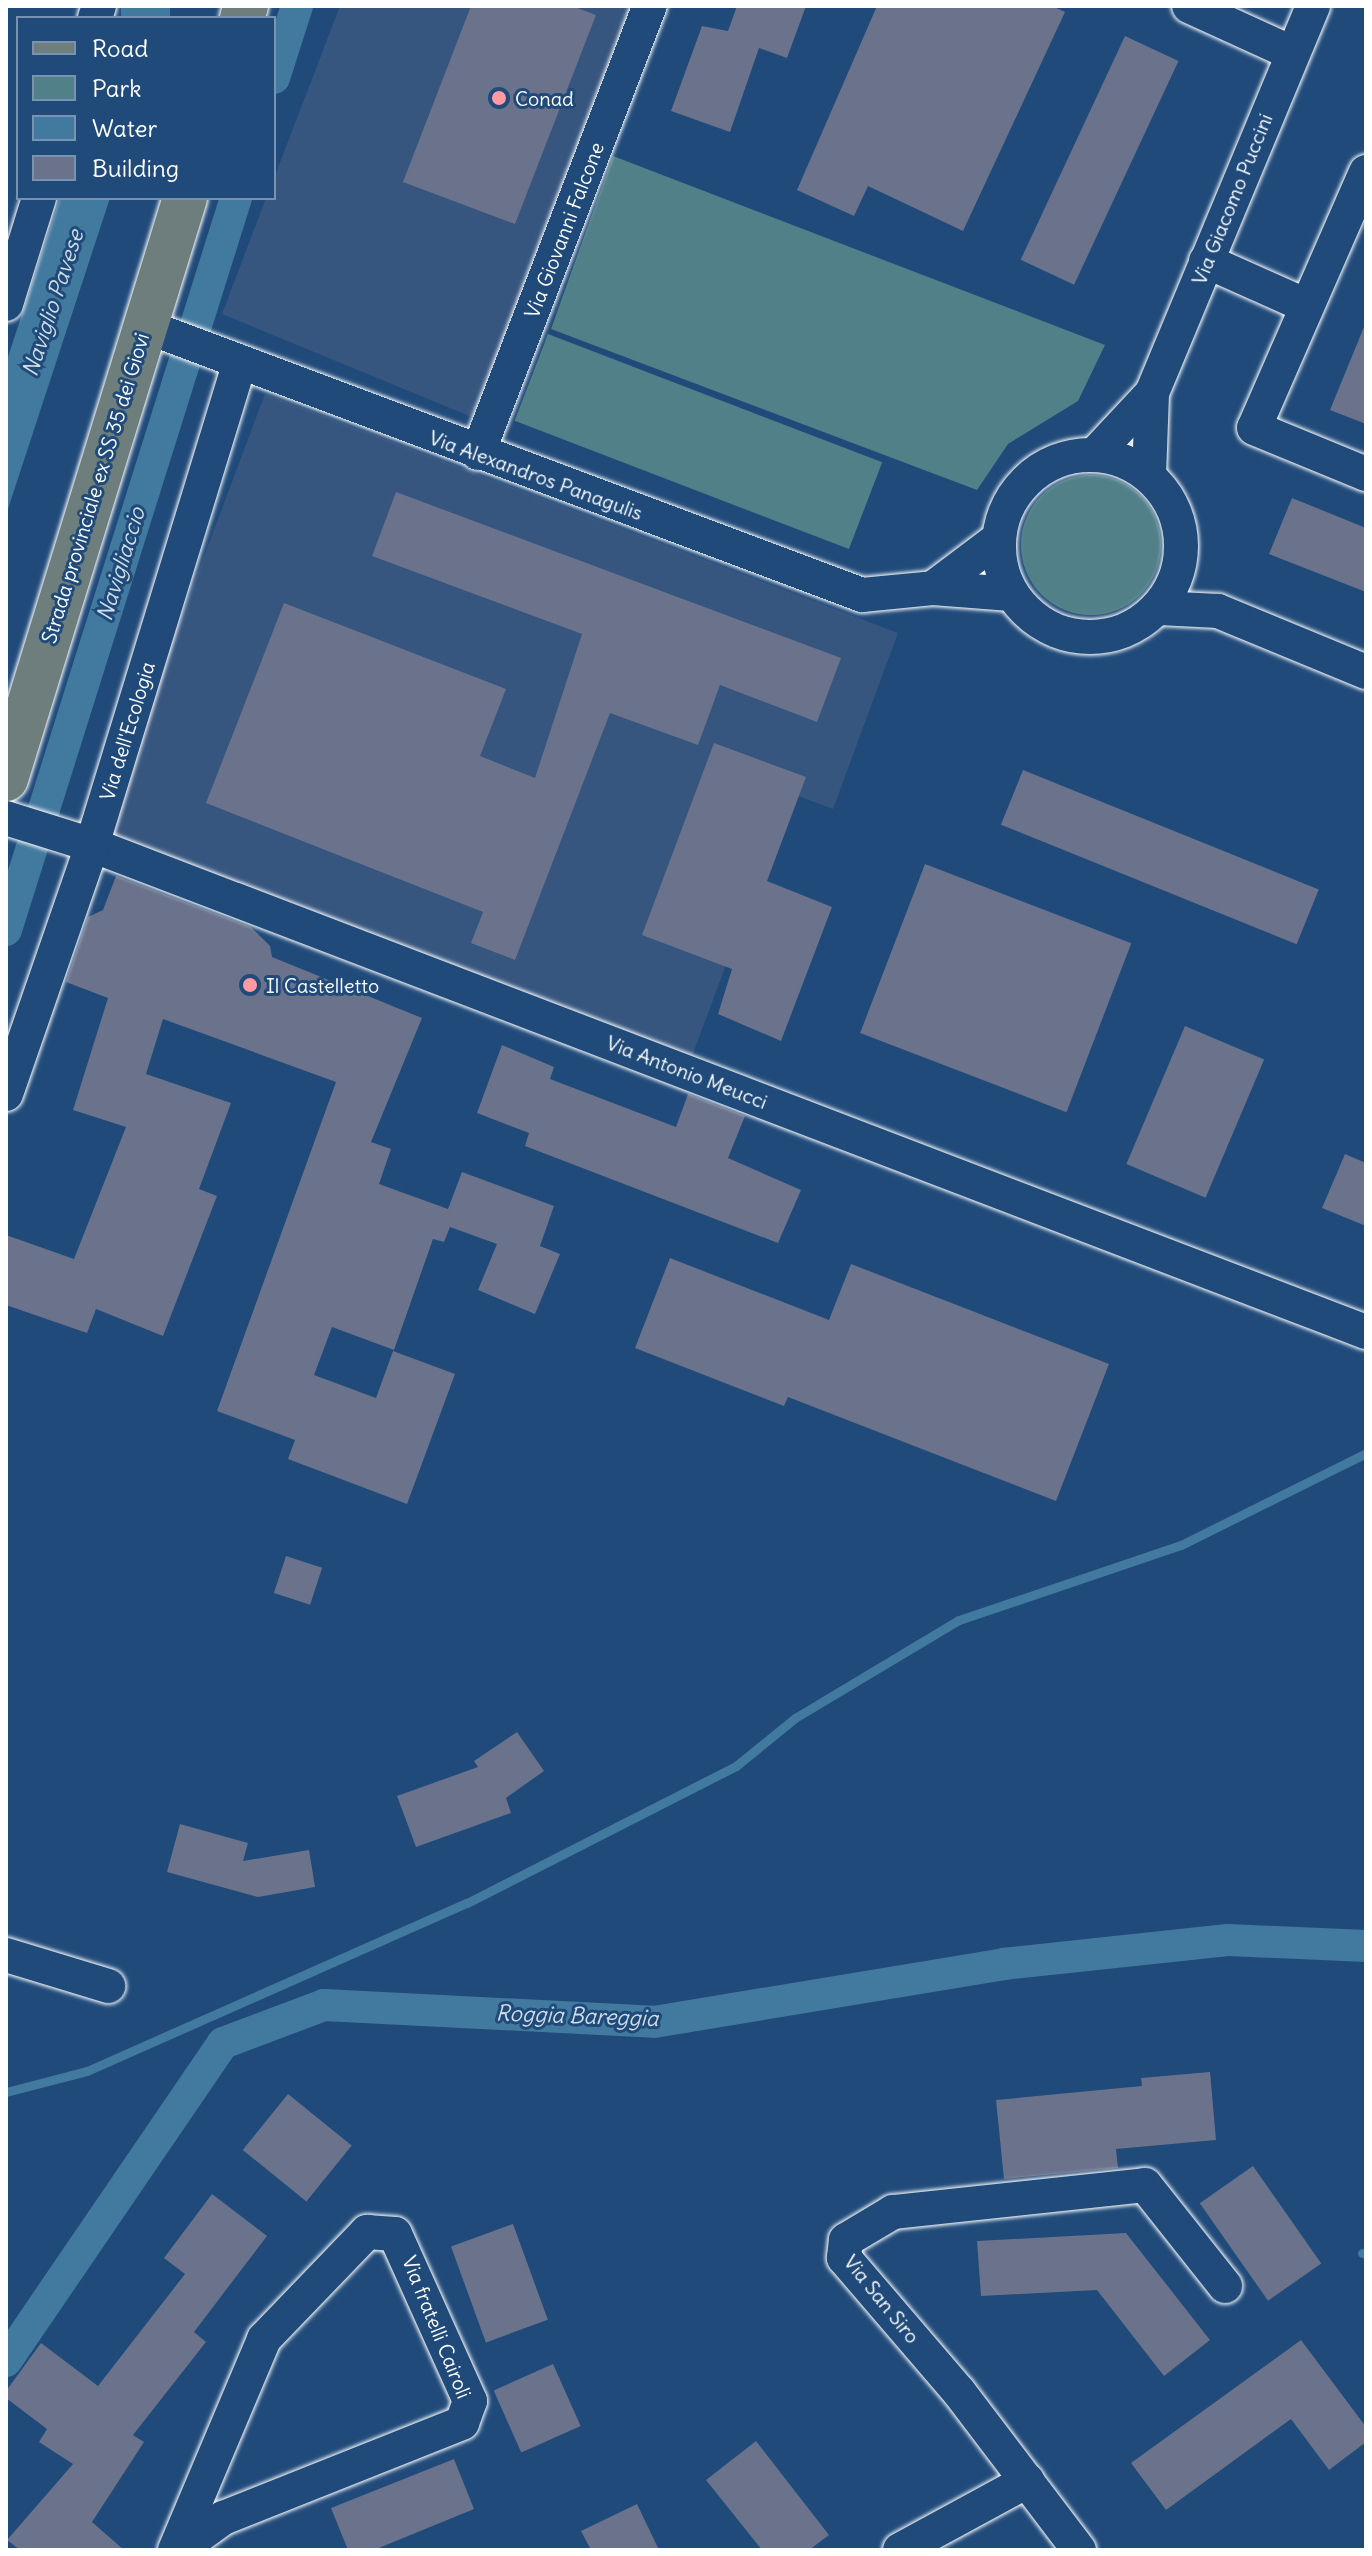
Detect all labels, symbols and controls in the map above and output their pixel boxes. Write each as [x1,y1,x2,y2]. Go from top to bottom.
legend [16,16,276,200]
text: Road [92,33,148,63]
text: Park [92,73,142,103]
place label: Conad [515,86,574,110]
marker: Conad [490,89,508,107]
street label: Via Giacomo Puccini [1187,110,1277,288]
text: Water [92,113,157,143]
street label: Via Giovanni Falcone [519,139,609,321]
text: Building [92,153,179,183]
water label: Naviglio Pavese [17,226,89,380]
street label: Strada provinciale ex SS 35 dei Giovi [36,330,154,646]
street label: Via Alexandros Panagulis [426,425,646,525]
water label: Navigliaccio [91,504,151,624]
street label: Via dell'Ecologia [95,659,159,803]
place label: Il Castelletto [266,973,379,997]
marker: Il Castelletto [241,976,259,994]
street label: Via Antonio Meucci [603,1030,771,1114]
water label: Roggia Bareggia [495,2000,659,2032]
street label: Via San Siro [839,2250,925,2348]
street label: Via fratelli Cairoli [397,2252,477,2402]

